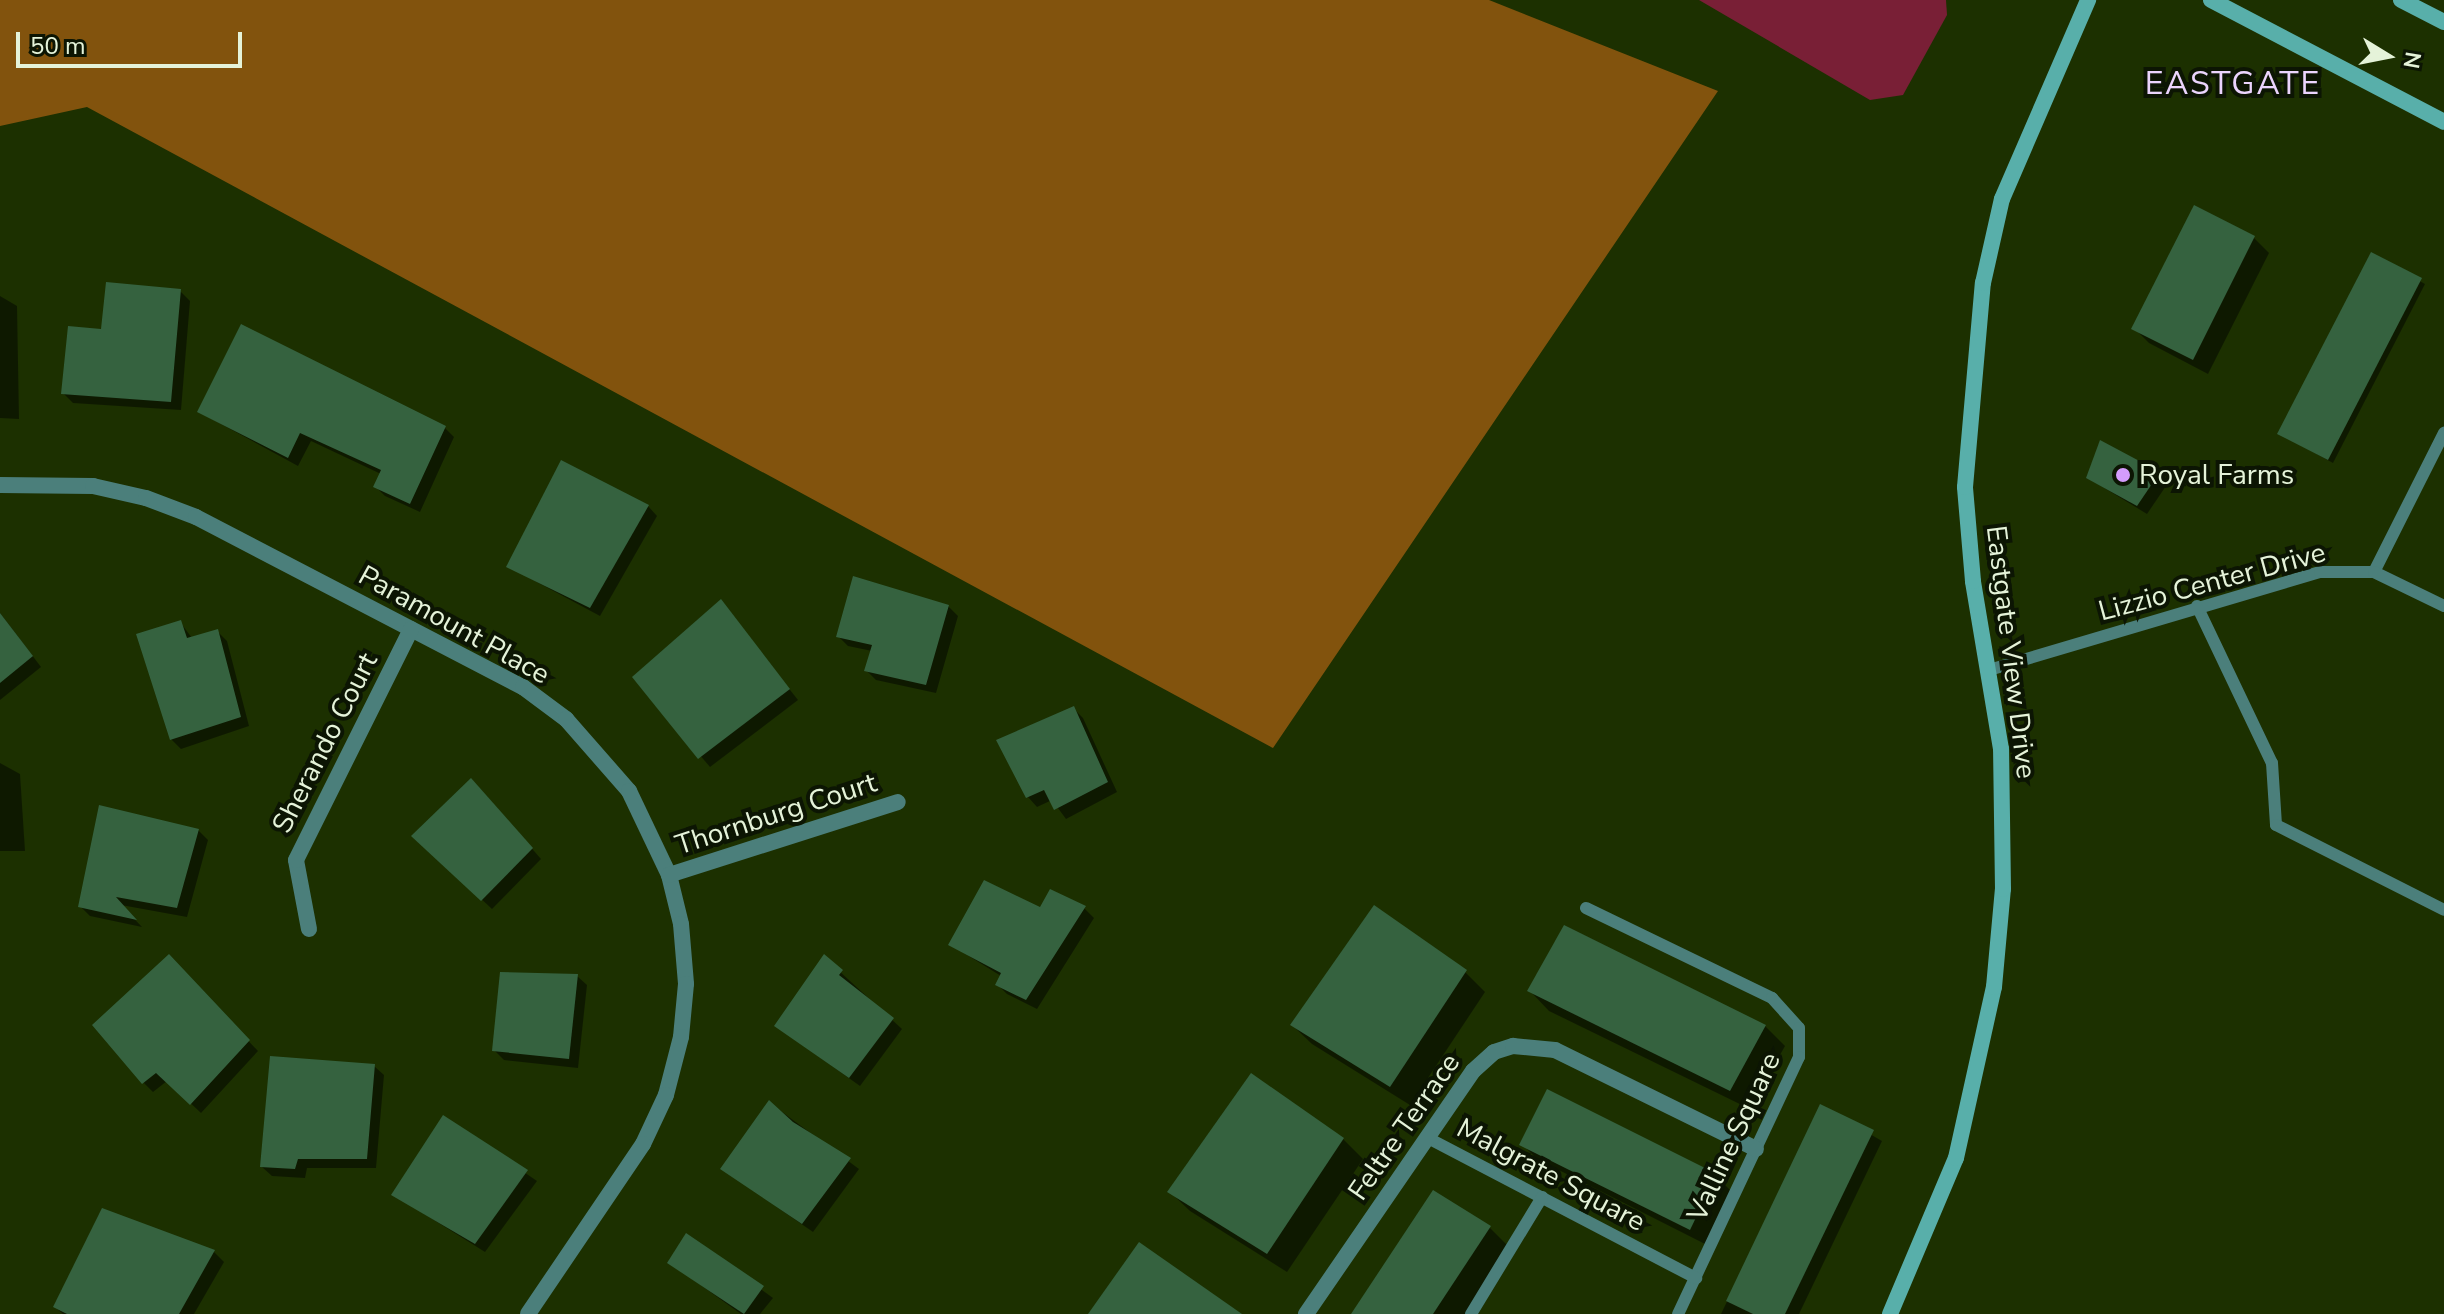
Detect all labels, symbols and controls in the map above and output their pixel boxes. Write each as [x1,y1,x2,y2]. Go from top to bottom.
scale bar [20,16,246,66]
north arrow [2348,16,2428,96]
text: 50 m [30,30,86,62]
text: N [2395,49,2428,71]
district label: EASTGATE [2145,65,2321,103]
place label: Royal Farms [2139,458,2294,492]
marker: Royal Farms [2114,466,2132,484]
street label: Eastgate View Drive [1979,524,2043,780]
street label: Lizzio Center Drive [2095,536,2329,628]
street label: Paramount Place [353,559,555,691]
street label: Sherando Court [265,647,385,839]
street label: Thornburg Court [671,766,881,862]
street label: Feltre Terrace [1341,1047,1467,1207]
street label: Valline Square [1680,1047,1788,1227]
street label: Malgrate Square [1451,1111,1651,1239]

